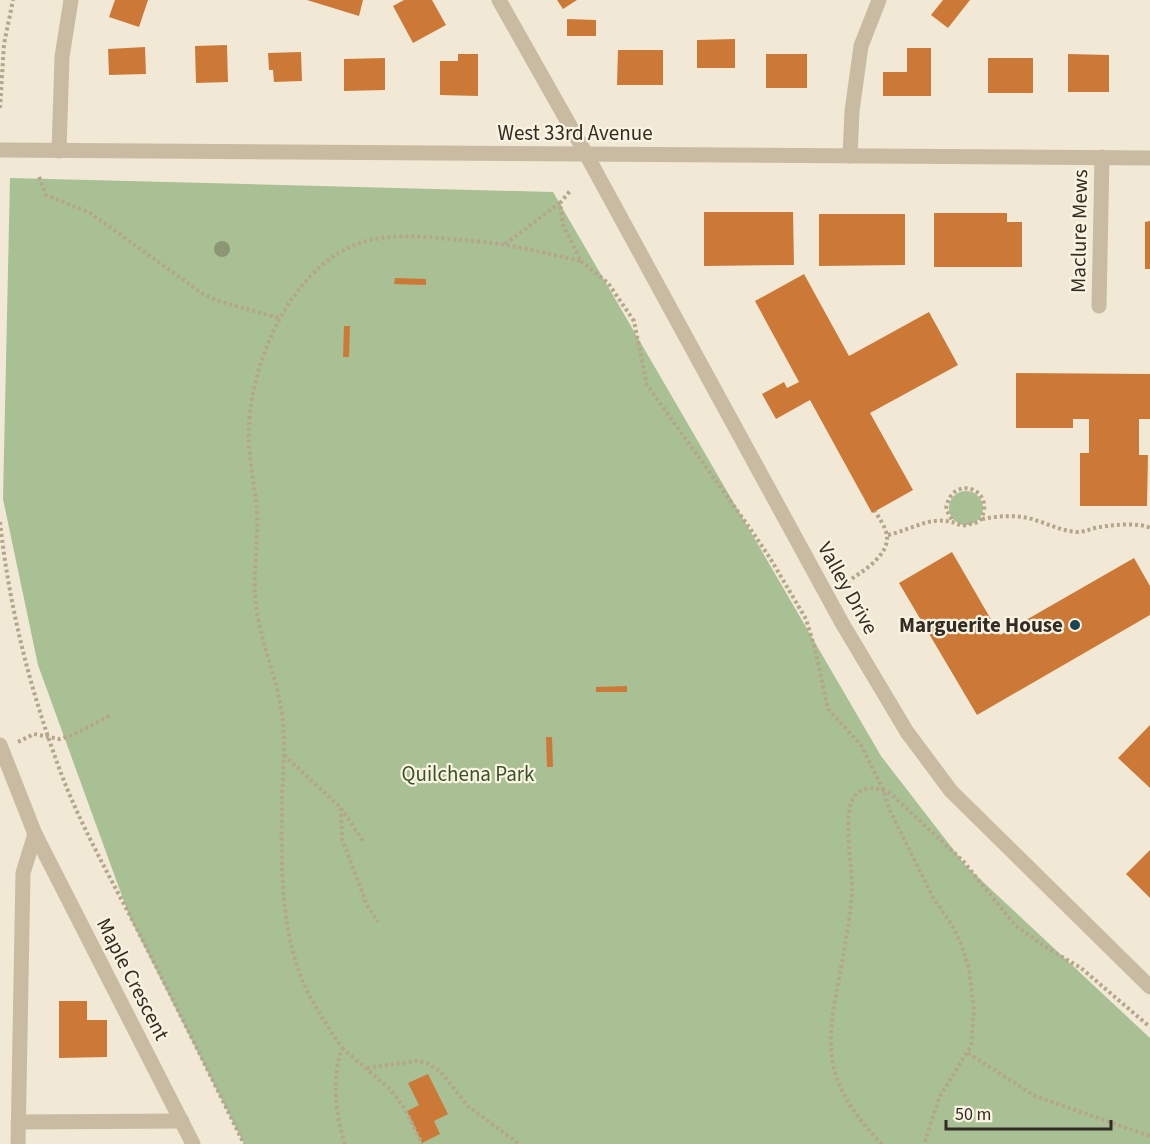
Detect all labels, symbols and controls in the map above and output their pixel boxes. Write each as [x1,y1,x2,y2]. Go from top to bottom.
street label: West 33rd Avenue [497,118,653,148]
street label: Maclure Mews [1063,169,1095,293]
street label: Valley Drive [810,536,886,640]
place label: Marguerite House [899,610,1063,640]
marker: Marguerite House [1068,618,1082,632]
park label: Quilchena Park [402,759,535,789]
street label: Maple Crescent [89,913,177,1045]
scale bar [946,1093,1111,1131]
text: 50 m [955,1102,991,1127]

